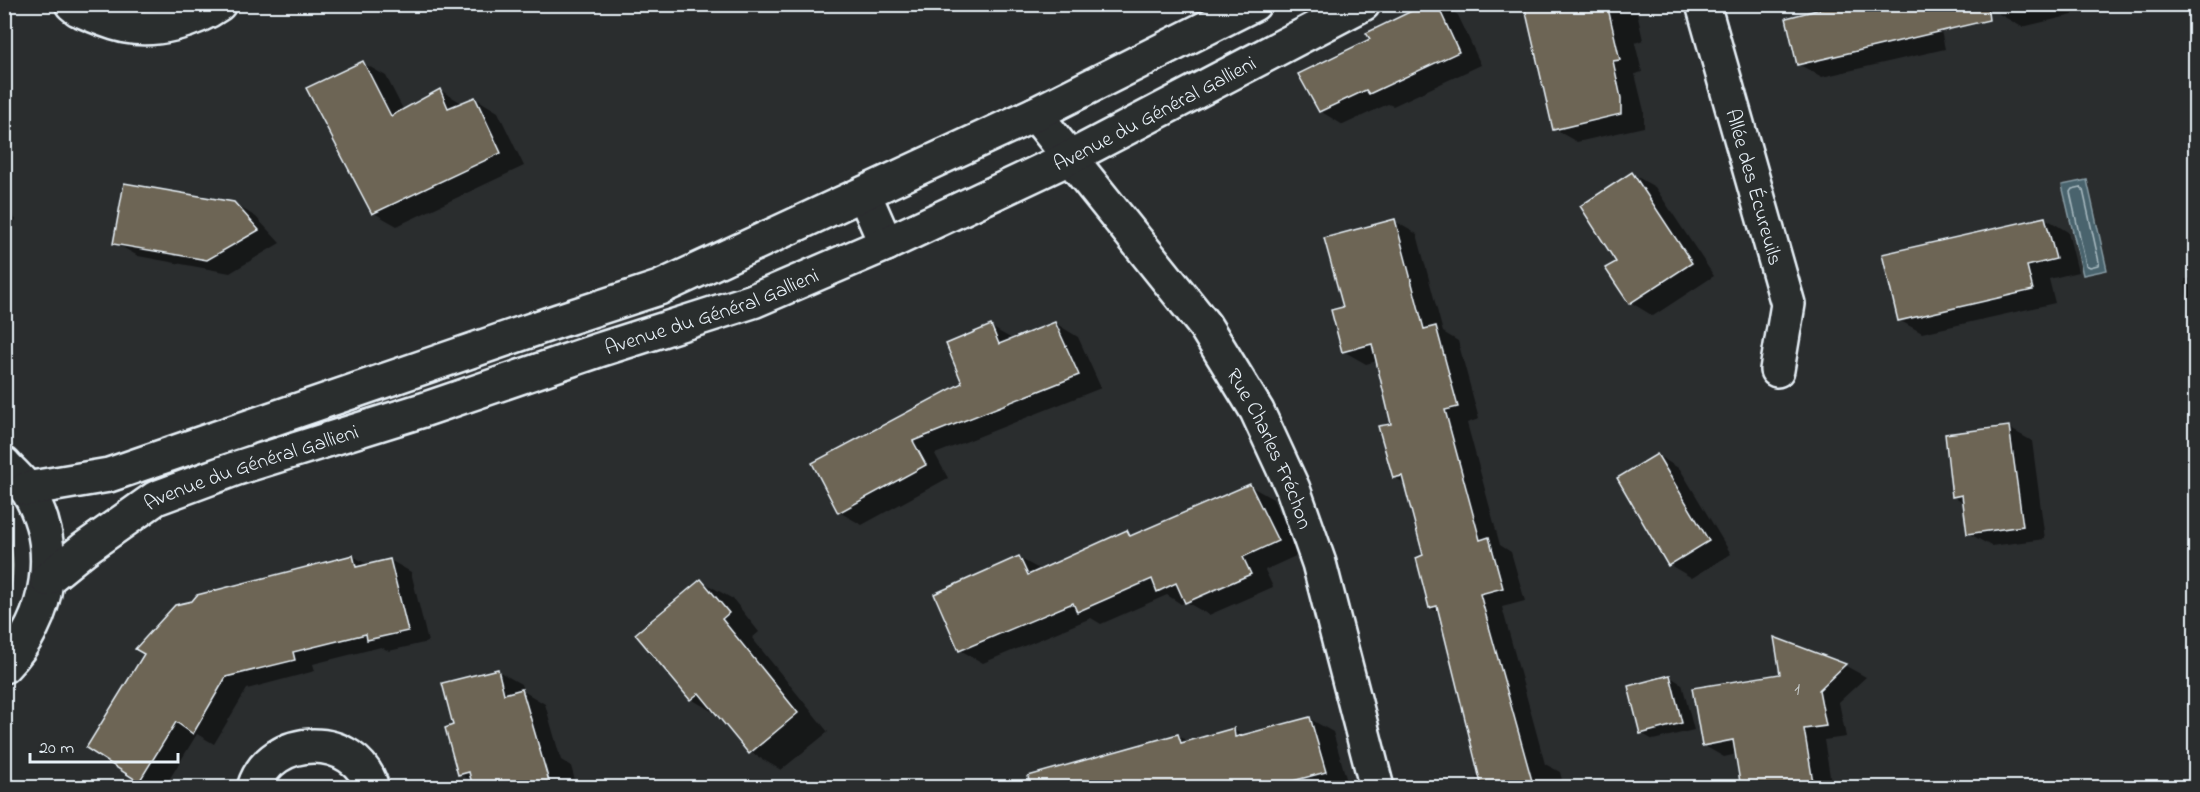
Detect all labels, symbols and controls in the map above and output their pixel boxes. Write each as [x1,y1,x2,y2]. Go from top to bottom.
street label: Avenue du Général Gallieni [1049,50,1262,180]
street label: Allée des Écureuils [1716,106,1789,269]
street label: Avenue du Général Gallieni [601,262,824,364]
street label: Rue Charles Fréchon [1218,363,1319,534]
street label: Avenue du Général Gallieni [138,418,363,519]
house number: 1 [1794,677,1800,703]
scale bar [30,726,178,764]
text: 20 m [39,736,74,762]

